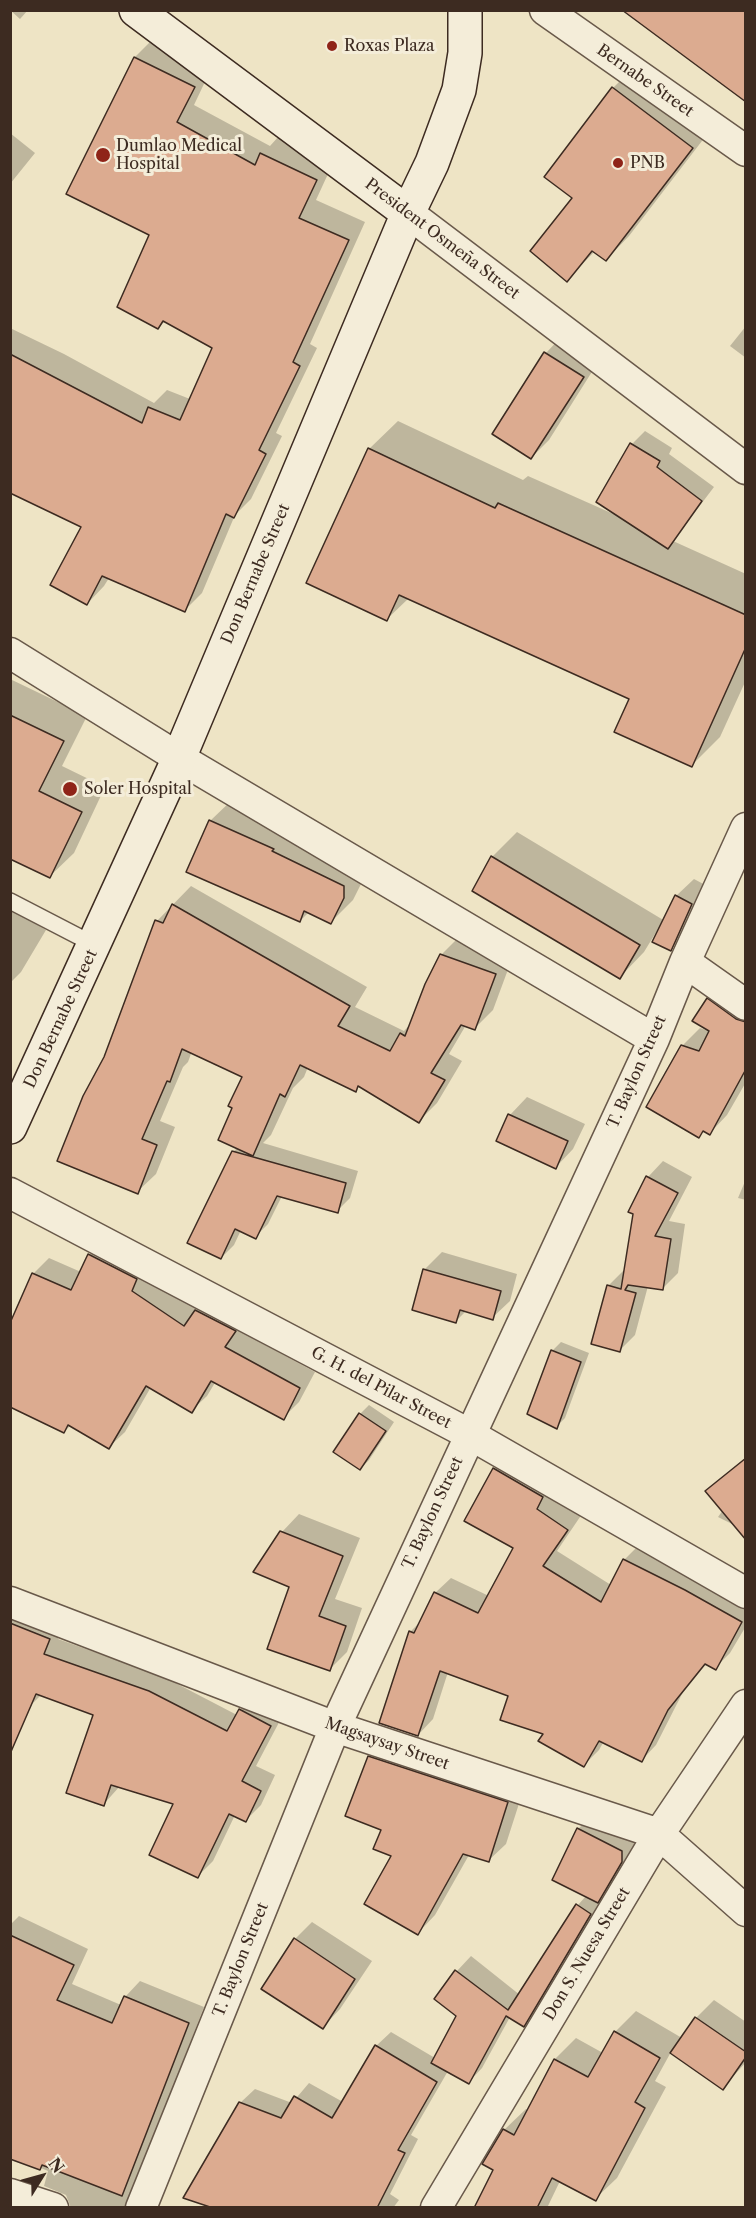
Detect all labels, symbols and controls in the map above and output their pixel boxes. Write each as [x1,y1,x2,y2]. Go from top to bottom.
place label: Roxas Plaza [344,36,434,56]
marker: Roxas Plaza [325,39,339,53]
street label: Bernabe Street [593,41,697,121]
place label: Dumlao Medical Hospital [116,136,242,174]
marker: Dumlao Medical Hospital [94,146,112,164]
place label: PNB [630,153,665,173]
marker: PNB [611,156,625,170]
street label: President Osmeña Street [361,175,523,303]
street label: Don Bernabe Street [218,501,294,647]
place label: Soler Hospital [84,779,192,799]
marker: Soler Hospital [61,780,79,798]
street label: Don Bernabe Street [20,947,102,1091]
street label: T. Baylon Street [603,1012,671,1132]
street label: G. H. del Pilar Street [308,1343,454,1433]
street label: T. Baylon Street [399,1454,467,1572]
street label: Magsaysay Street [322,1714,452,1774]
street label: Don S. Nuesa Street [540,1884,634,2024]
street label: T. Baylon Street [209,1900,273,2020]
north arrow [12,2146,72,2206]
text: N [44,2154,69,2177]

